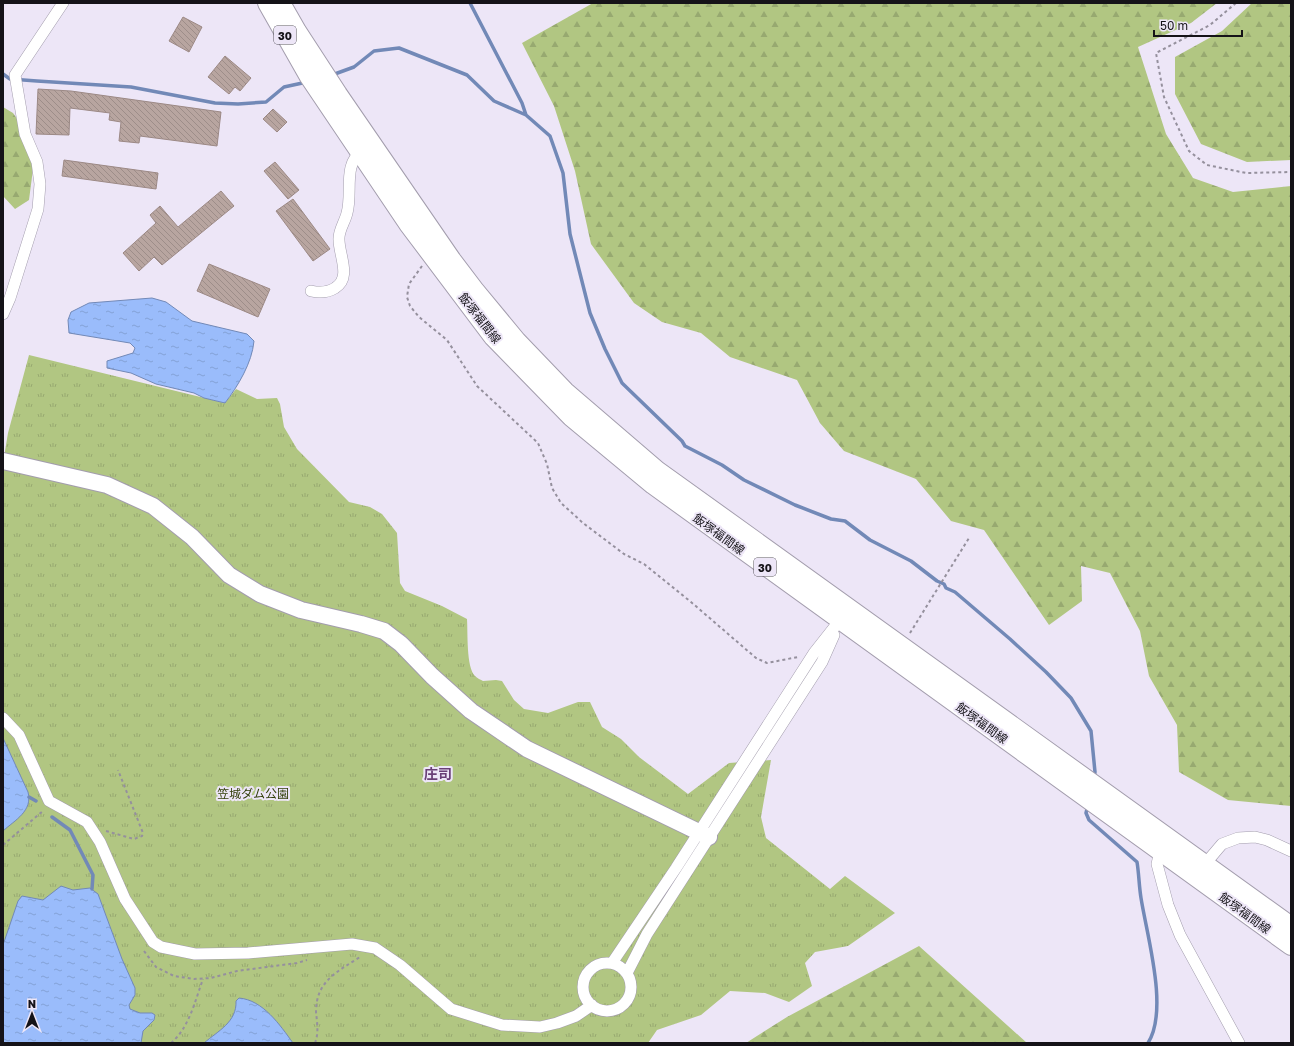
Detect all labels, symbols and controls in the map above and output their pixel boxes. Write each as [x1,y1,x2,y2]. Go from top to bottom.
scale bar [1154,12,1242,38]
text: 50 m [1160,18,1188,33]
road number: 30 [274,26,296,44]
street label: 飯塚福間線 [456,290,504,346]
street label: 飯塚福間線 [690,510,748,558]
road number: 30 [754,558,776,576]
street label: 飯塚福間線 [953,699,1011,747]
district label: 庄司 [424,765,452,782]
park label: 笠城ダム公園 [217,786,289,801]
street label: 飯塚福間線 [1216,889,1274,937]
north arrow [12,994,52,1034]
text: N [28,997,36,1010]

